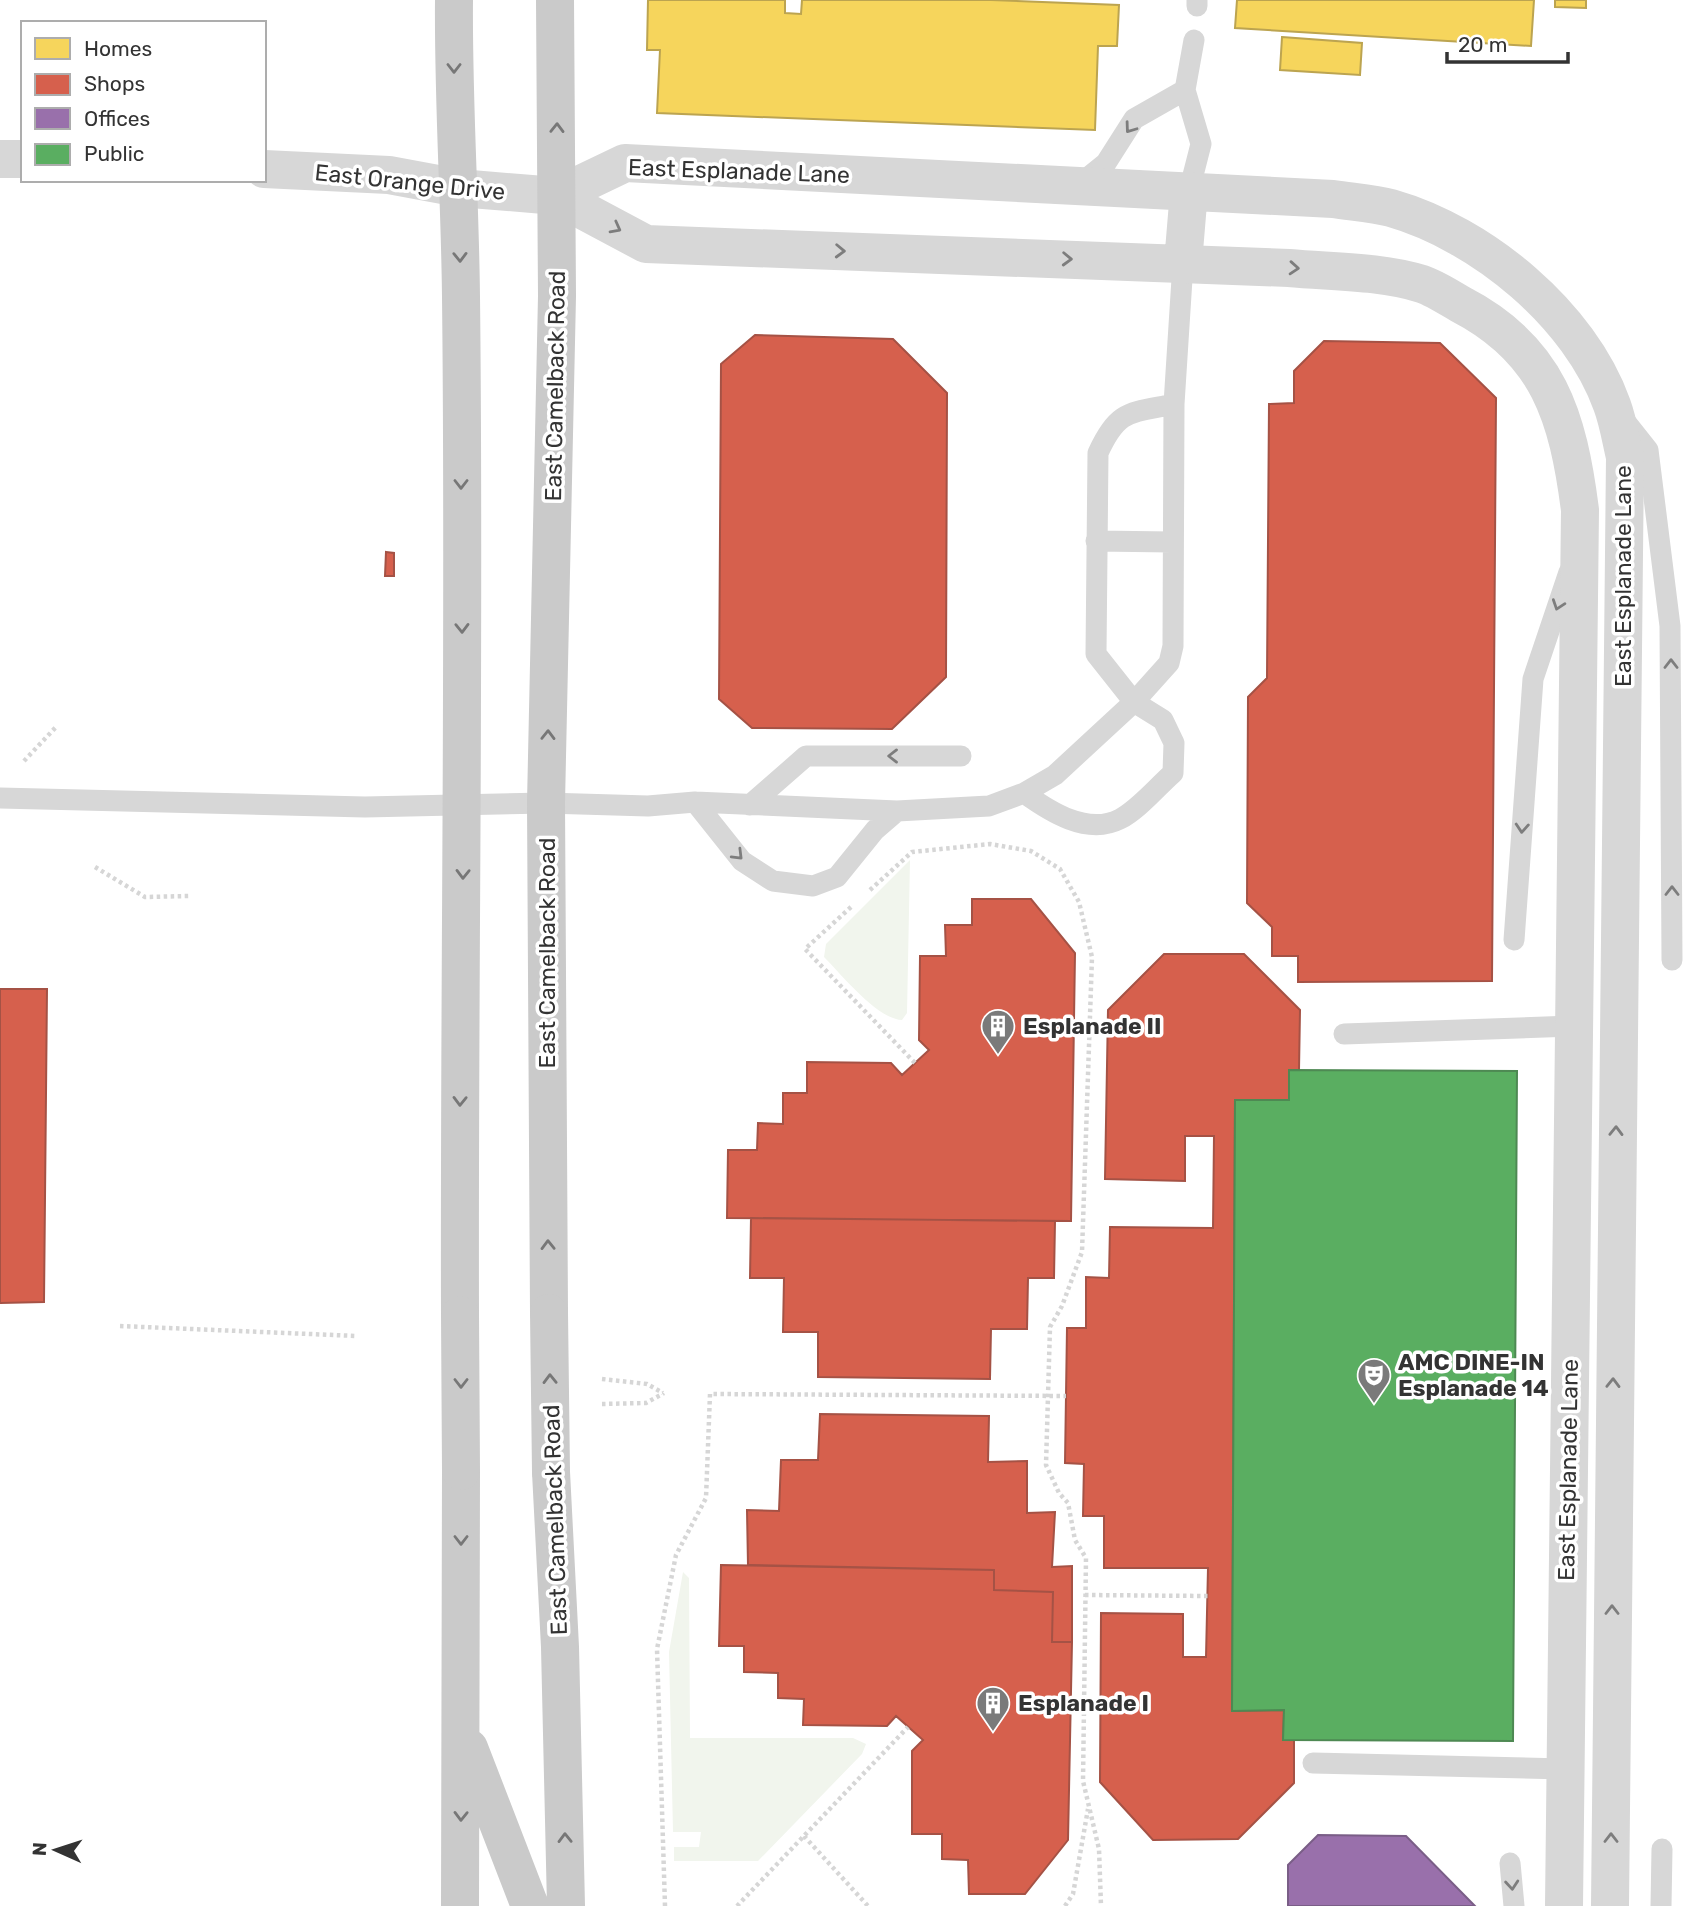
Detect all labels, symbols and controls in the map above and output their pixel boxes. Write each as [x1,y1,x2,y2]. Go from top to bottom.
legend [21,21,266,182]
scale bar [1447,21,1568,65]
text: 20 m [1458,32,1507,57]
text: Homes [84,36,152,61]
one-way arrow [446,63,461,74]
text: Shops [84,71,145,96]
text: Offices [84,106,150,131]
one-way arrow [1126,120,1138,133]
one-way arrow [549,122,565,132]
text: Public [84,141,144,166]
street label: East Esplanade Lane [628,153,850,189]
street label: East Orange Drive [313,158,507,206]
one-way arrow [609,220,622,233]
one-way arrow [835,243,846,258]
one-way arrow [1062,251,1073,266]
one-way arrow [452,252,468,262]
one-way arrow [1289,260,1300,275]
street label: East Camelback Road [539,270,571,502]
street label: East Esplanade Lane [1609,465,1637,687]
one-way arrow [453,479,469,490]
one-way arrow [1552,598,1566,611]
one-way arrow [454,623,470,634]
one-way arrow [1663,658,1679,669]
one-way arrow [541,729,556,740]
one-way arrow [887,748,897,764]
one-way arrow [1515,823,1530,834]
street label: East Camelback Road [533,838,561,1068]
one-way arrow [730,847,743,860]
one-way arrow [455,869,471,880]
one-way arrow [1664,886,1680,896]
building icon: Esplanade II [979,1007,1017,1056]
place label: Esplanade II [1023,1012,1161,1040]
one-way arrow [453,1096,468,1107]
one-way arrow [1608,1125,1624,1136]
one-way arrow [541,1239,556,1250]
place label: AMC DINE-IN Esplanade 14 [1398,1348,1549,1402]
theatre icon: AMC DINE-IN Esplanade 14 [1355,1356,1393,1405]
street label: East Esplanade Lane [1552,1359,1584,1581]
one-way arrow [542,1373,558,1384]
one-way arrow [1605,1377,1621,1388]
one-way arrow [453,1378,468,1389]
street label: East Camelback Road [537,1404,573,1636]
one-way arrow [453,1535,469,1545]
one-way arrow [1604,1605,1620,1615]
building icon: Esplanade I [974,1684,1012,1733]
place label: Esplanade I [1018,1689,1149,1717]
one-way arrow [453,1811,469,1822]
north arrow [21,1815,91,1885]
one-way arrow [557,1832,573,1843]
one-way arrow [1603,1832,1619,1843]
text: N [28,1842,51,1857]
one-way arrow [1504,1879,1519,1890]

